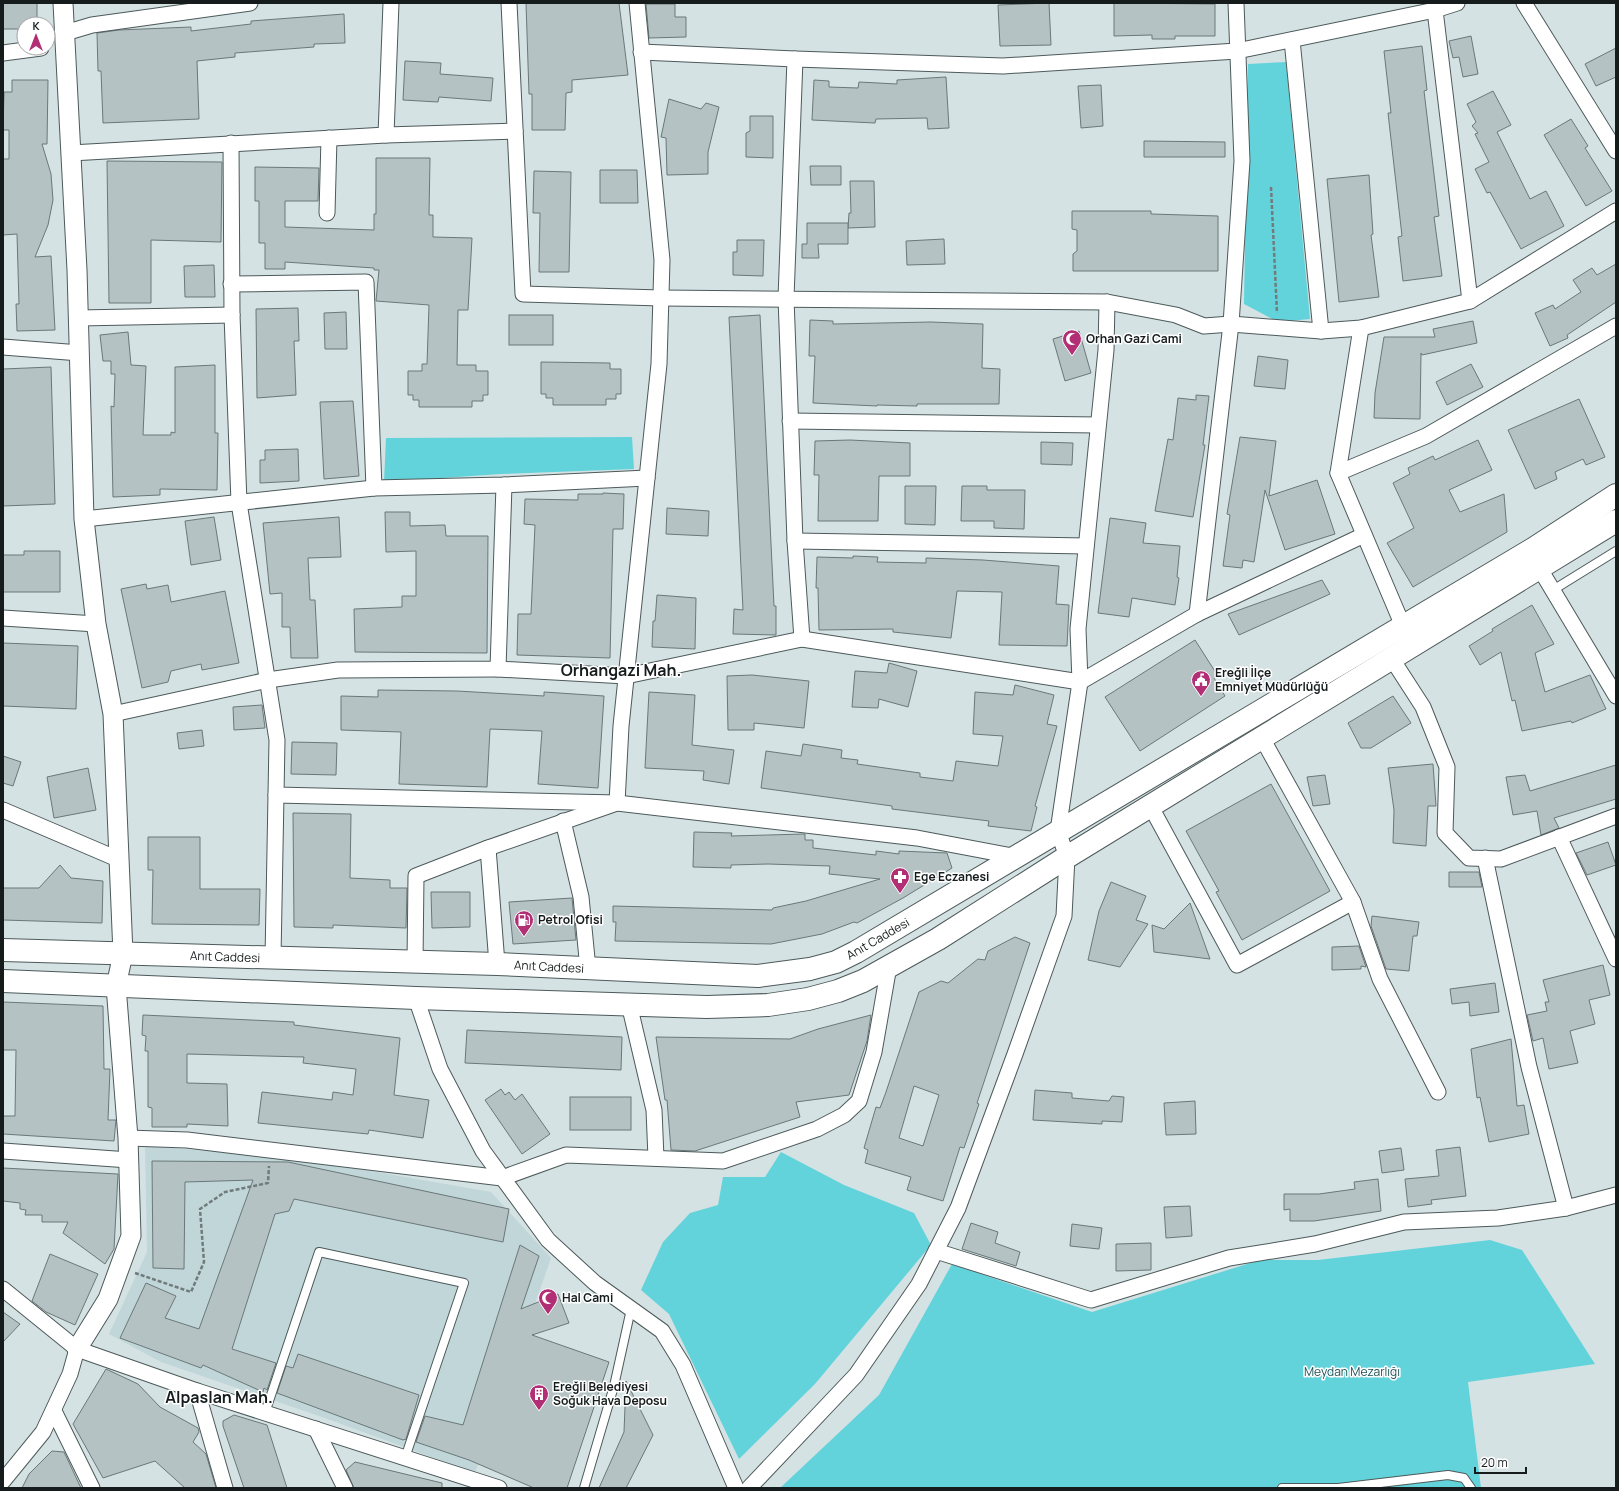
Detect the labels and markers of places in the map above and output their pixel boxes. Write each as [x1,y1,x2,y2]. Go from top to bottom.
mosque icon: Orhan Gazi Cami [1061,328,1083,356]
place label: Orhan Gazi Cami [1086,330,1182,347]
place label: Ereğli İlçe Emniyet Müdürlüğü [1215,664,1328,695]
public building icon: Ereğli İlçe Emniyet Müdürlüğü [1190,669,1212,697]
pharmacy icon: Ege Eczanesi [889,866,911,894]
place label: Ege Eczanesi [914,868,989,885]
fuel station icon: Petrol Ofisi [513,909,535,937]
place label: Petrol Ofisi [538,911,603,928]
mosque icon: Hal Cami [537,1287,559,1315]
place label: Hal Cami [562,1289,613,1306]
place label: Ereğli Belediyesi Soğuk Hava Deposu [553,1378,667,1409]
building icon: Ereğli Belediyesi Soğuk Hava Deposu [528,1383,550,1411]

